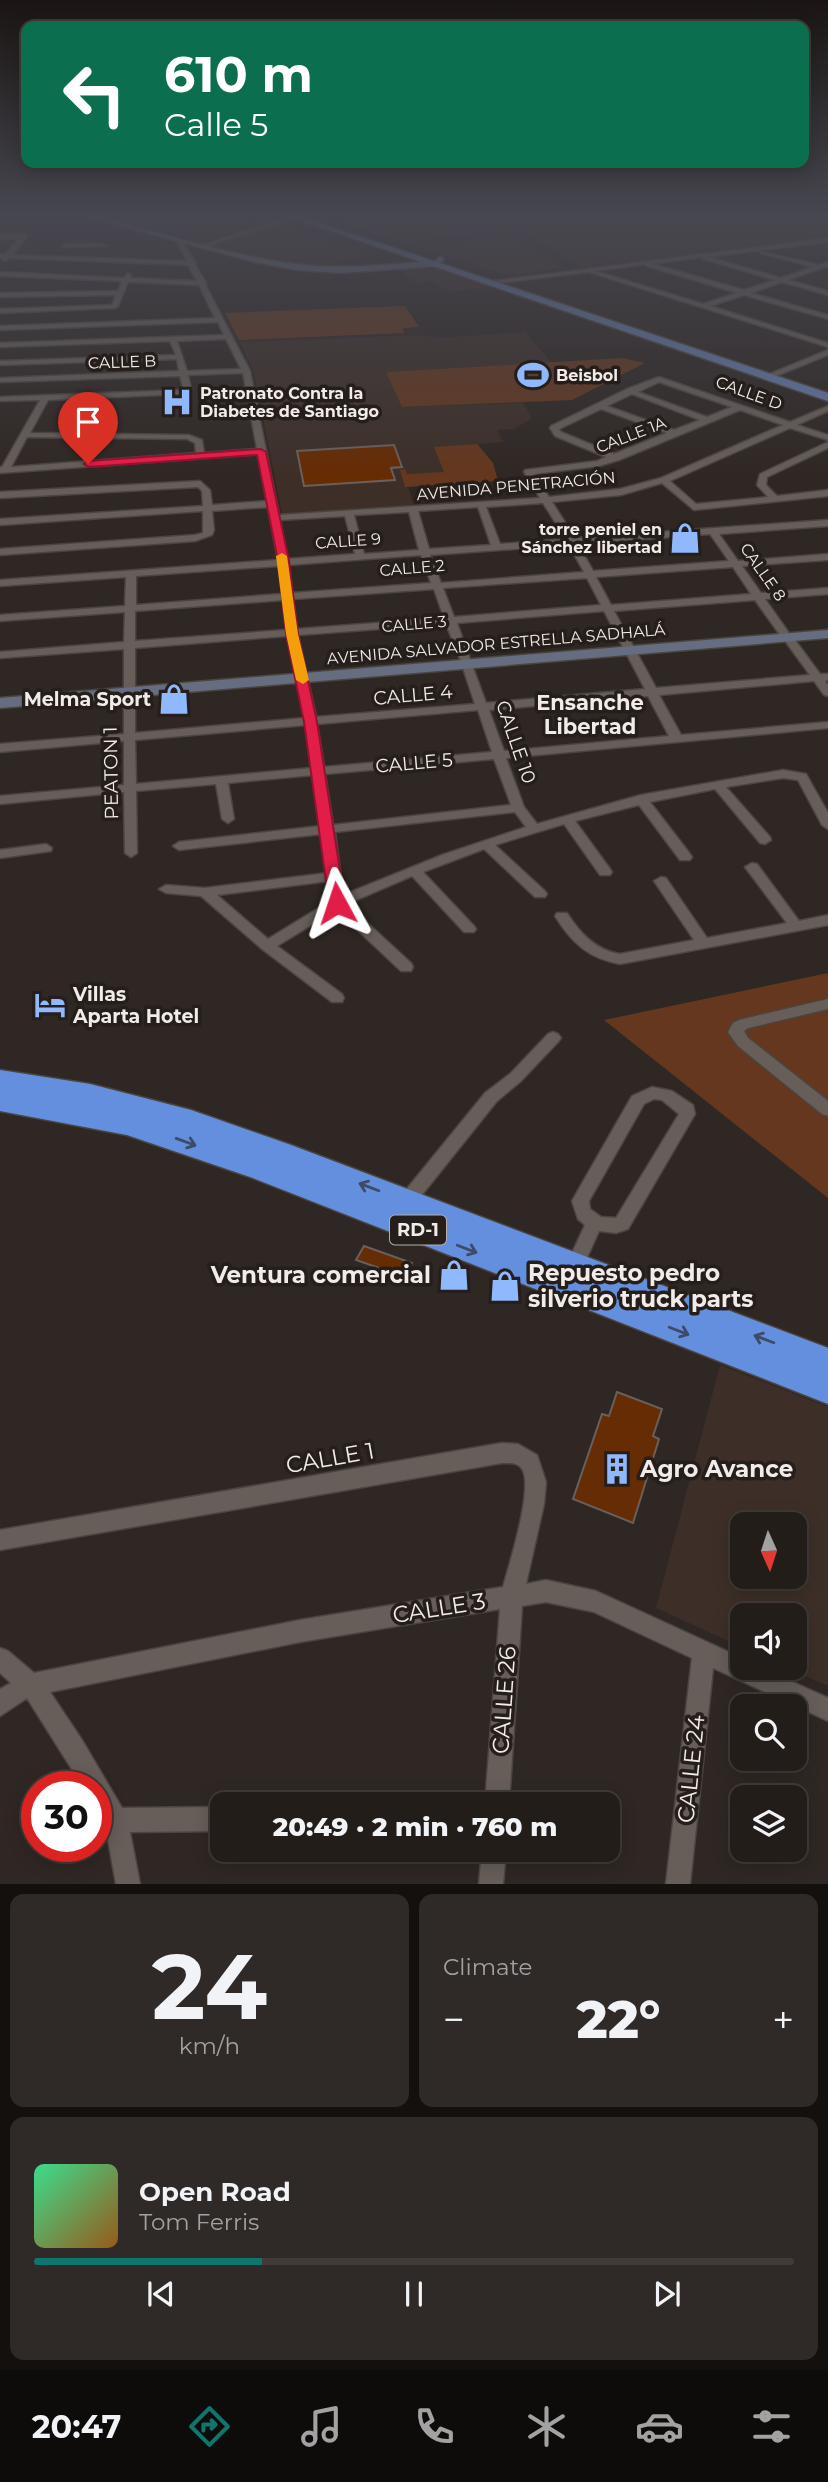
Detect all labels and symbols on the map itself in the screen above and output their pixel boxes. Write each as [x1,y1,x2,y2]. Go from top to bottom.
street label: CALLE B [88,351,156,373]
sports icon: Beisbol [516,358,550,392]
place label: Beisbol [556,366,618,385]
street label: CALLE D [713,372,785,414]
place label: Patronato Contra la Diabetes de Santiago [200,384,379,421]
hospital icon: Patronato Contra la Diabetes de Santiago [160,385,194,419]
pin [58,392,118,464]
street label: CALLE 1A [593,413,669,457]
street label: AVENIDA PENETRACIÓN [416,468,616,504]
place label: torre peniel en Sánchez libertad [521,520,662,557]
shop icon: torre peniel en Sánchez libertad [668,521,702,555]
street label: CALLE 9 [314,529,382,553]
street label: CALLE 8 [736,539,790,605]
street label: CALLE 2 [379,556,445,580]
street label: CALLE 3 [381,612,447,636]
street label: AVENIDA SALVADOR ESTRELLA SADHALÁ [326,620,667,668]
street label: CALLE 4 [372,680,454,710]
shop icon: Melma Sport [157,682,191,716]
place label: Melma Sport [24,688,151,711]
district label: Ensanche Libertad [536,690,644,739]
street label: CALLE 10 [491,697,541,787]
street label: PEATON 1 [99,726,123,820]
street label: CALLE 5 [374,748,454,778]
position arrow [300,866,374,940]
place label: Villas Aparta Hotel [72,983,199,1028]
hotel icon: Villas Aparta Hotel [33,988,67,1022]
one-way arrow [174,1137,196,1149]
one-way arrow [359,1180,380,1192]
road number: RD-1 [390,1216,446,1245]
one-way arrow [456,1243,478,1256]
shop icon: Ventura comercial [437,1258,471,1292]
place label: Repuesto pedro silverio truck parts [528,1259,753,1313]
place label: Ventura comercial [210,1261,431,1289]
shop icon: Repuesto pedro silverio truck parts [488,1269,522,1303]
one-way arrow [668,1325,690,1338]
one-way arrow [754,1331,776,1344]
street label: CALLE 1 [284,1436,376,1480]
building icon: Agro Avance [600,1452,634,1486]
place label: Agro Avance [639,1455,793,1483]
north arrow [730,1512,807,1589]
street label: CALLE 3 [390,1587,488,1629]
street label: CALLE 26 [486,1645,522,1755]
street label: CALLE 24 [671,1714,711,1824]
speed limit sign: 30 [21,1771,112,1862]

